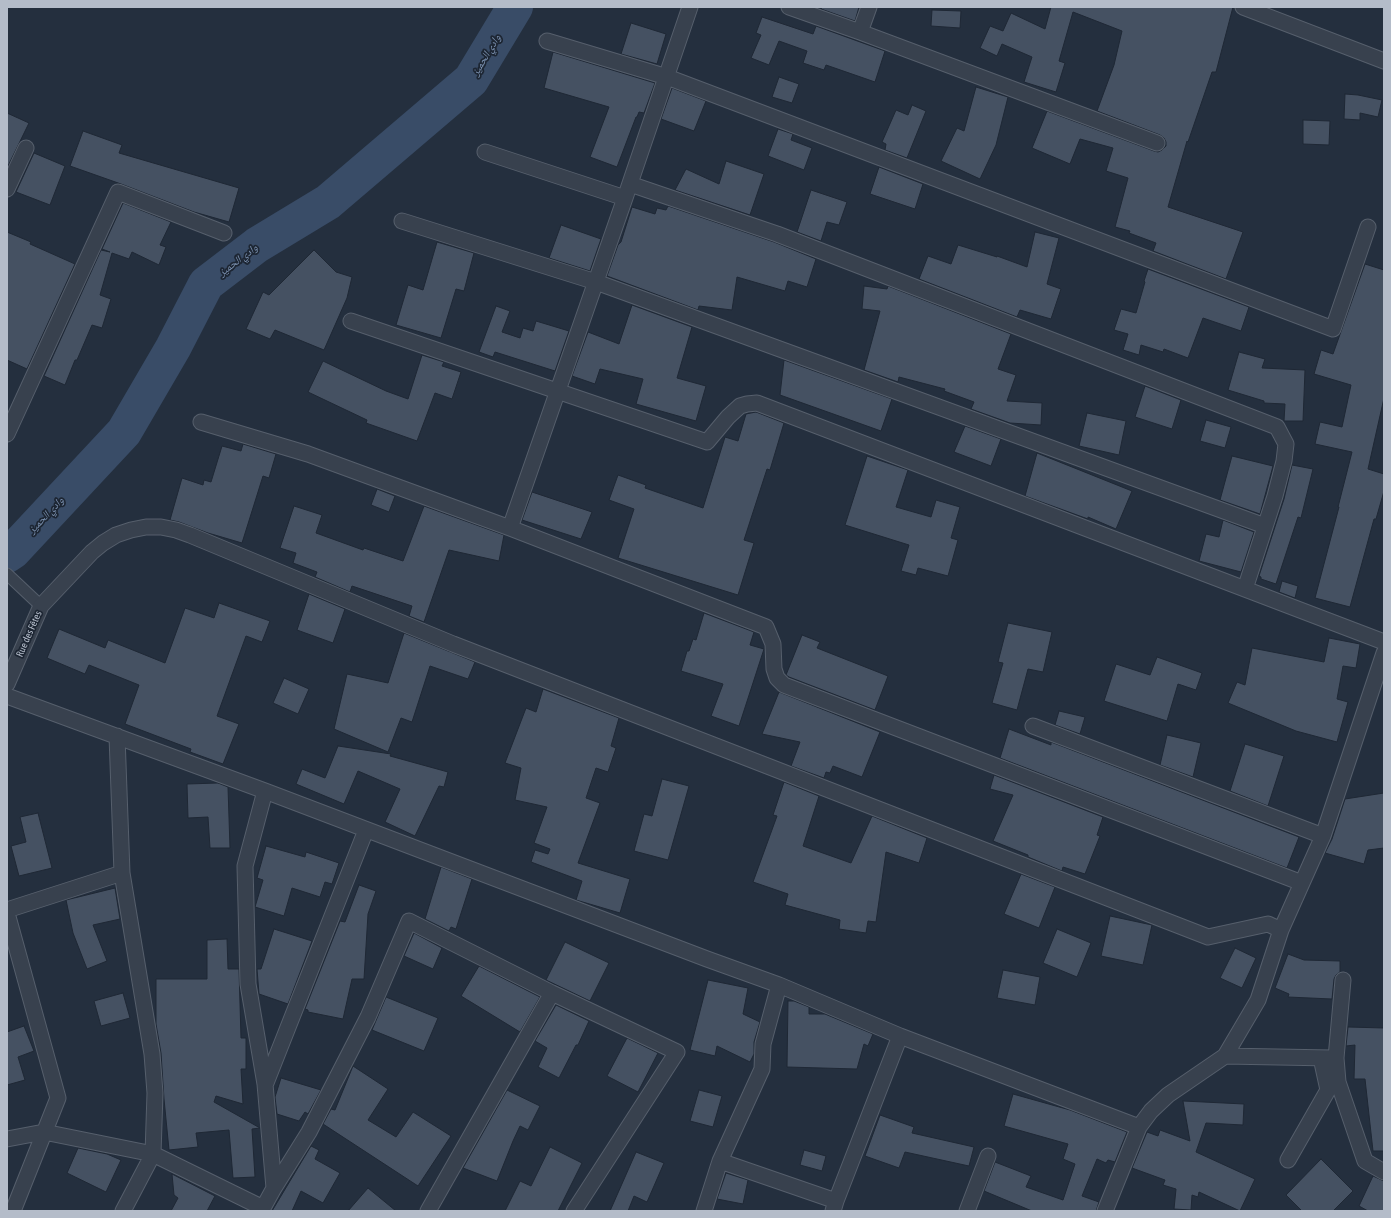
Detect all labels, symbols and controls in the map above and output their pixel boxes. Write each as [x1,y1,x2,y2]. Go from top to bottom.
water label: وادي الحميز [469,32,503,78]
water label: وادي الحميز [216,241,260,279]
water label: وادي الحميز [25,494,67,536]
street label: Rue des Fêtes [14,609,44,659]

